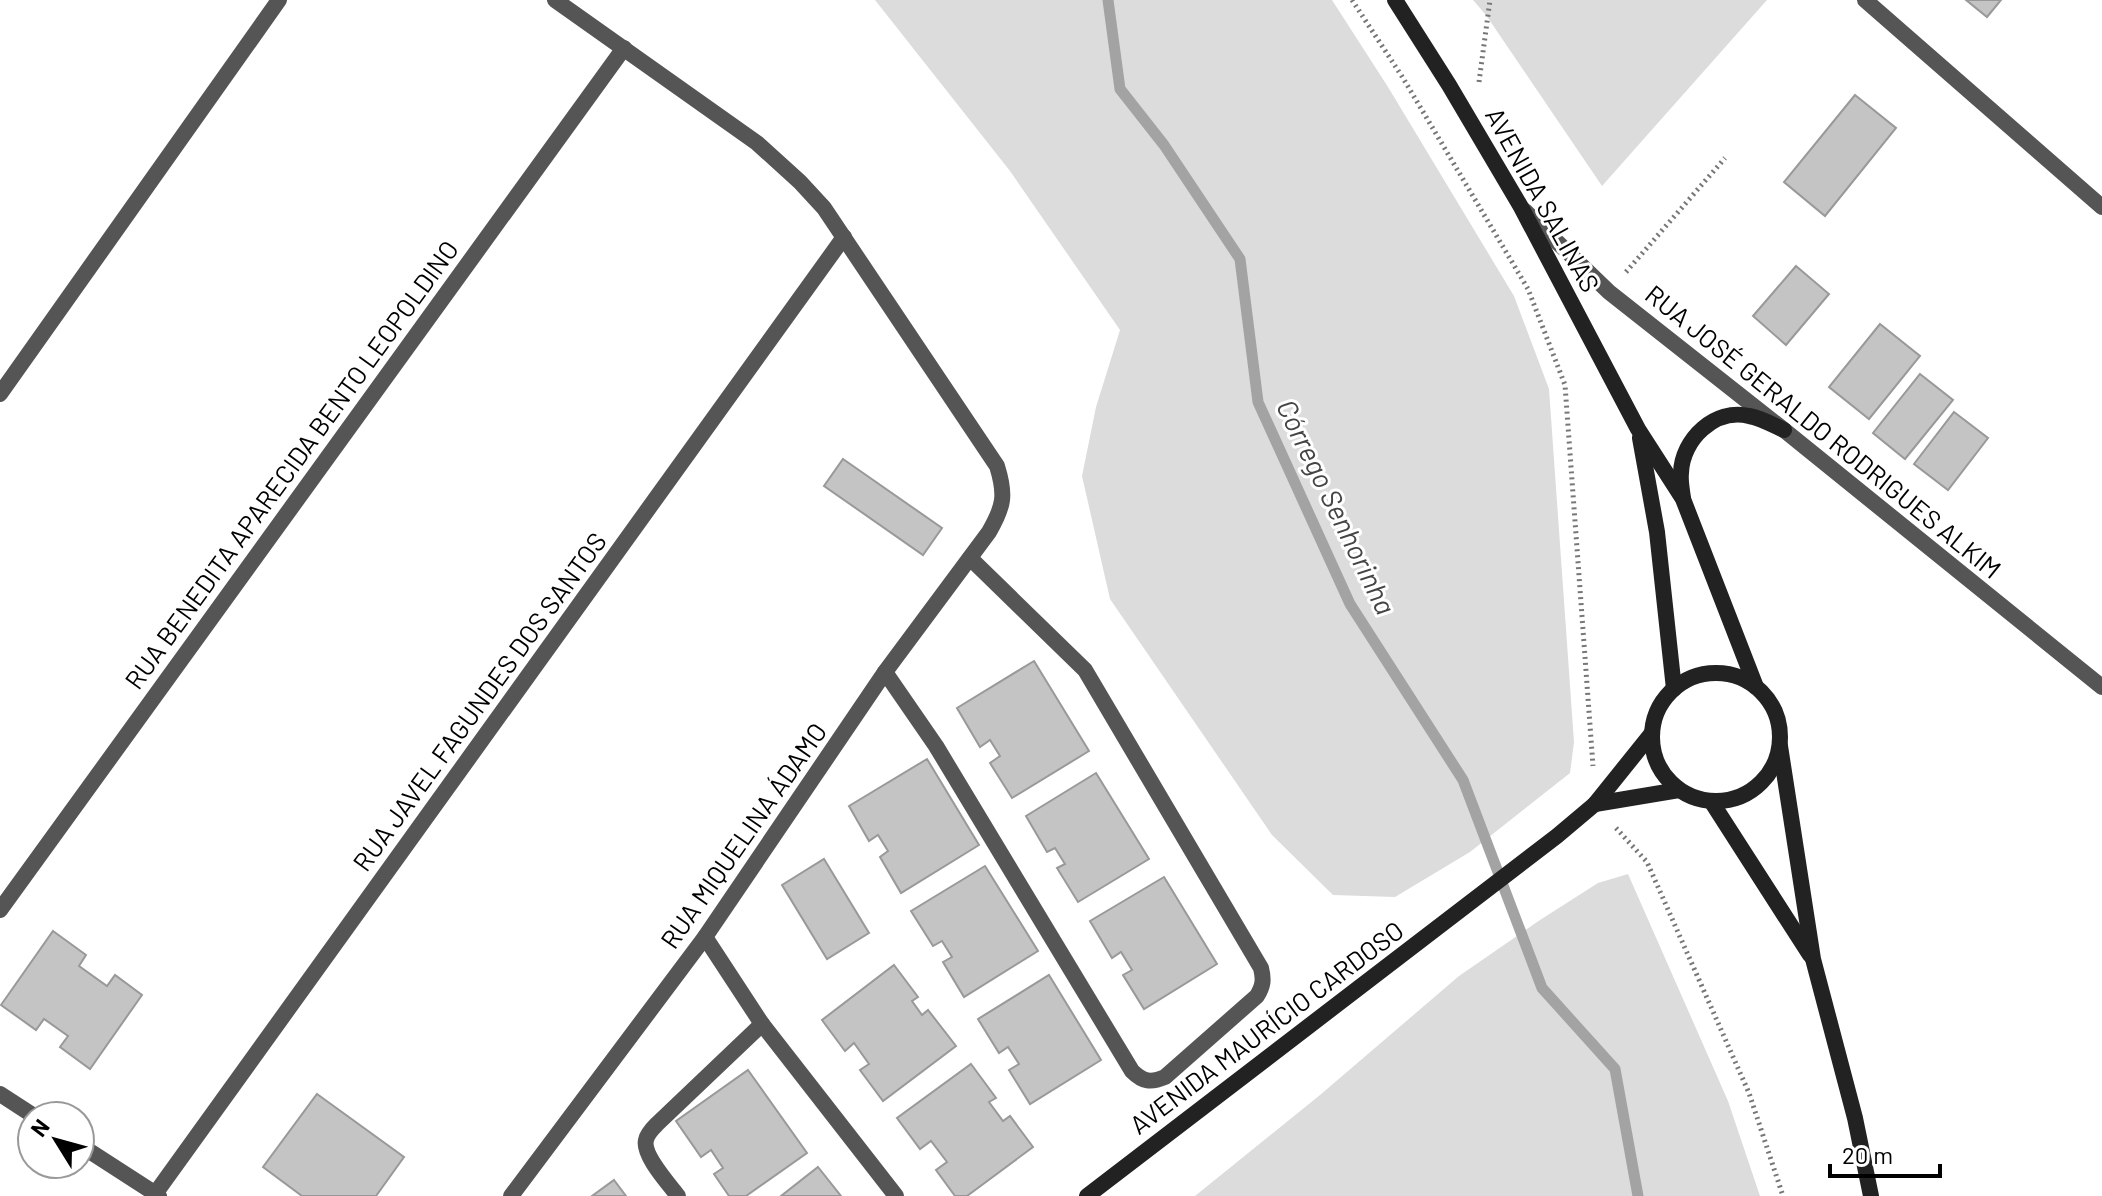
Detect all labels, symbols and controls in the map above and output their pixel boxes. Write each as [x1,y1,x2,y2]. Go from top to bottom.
street label: AVENIDA SALINAS [1480,102,1607,297]
street label: RUA BENEDITA APARECIDA BENTO LEOPOLDINO [118,234,464,694]
street label: RUA JOSÉ GERALDO RODRIGUES ALKIM [1640,278,2008,584]
water label: Córrego Senhorinha [1270,393,1404,620]
street label: RUA JAVEL FAGUNDES DOS SANTOS [346,526,612,876]
street label: RUA MIQUELINA ÁDAMO [653,716,832,954]
street label: AVENIDA MAURÍCIO CARDOSO [1123,914,1409,1140]
north arrow [16,1100,96,1180]
text: N [24,1114,54,1141]
scale bar [1830,1128,1940,1178]
text: 20 m [1842,1140,1893,1169]

